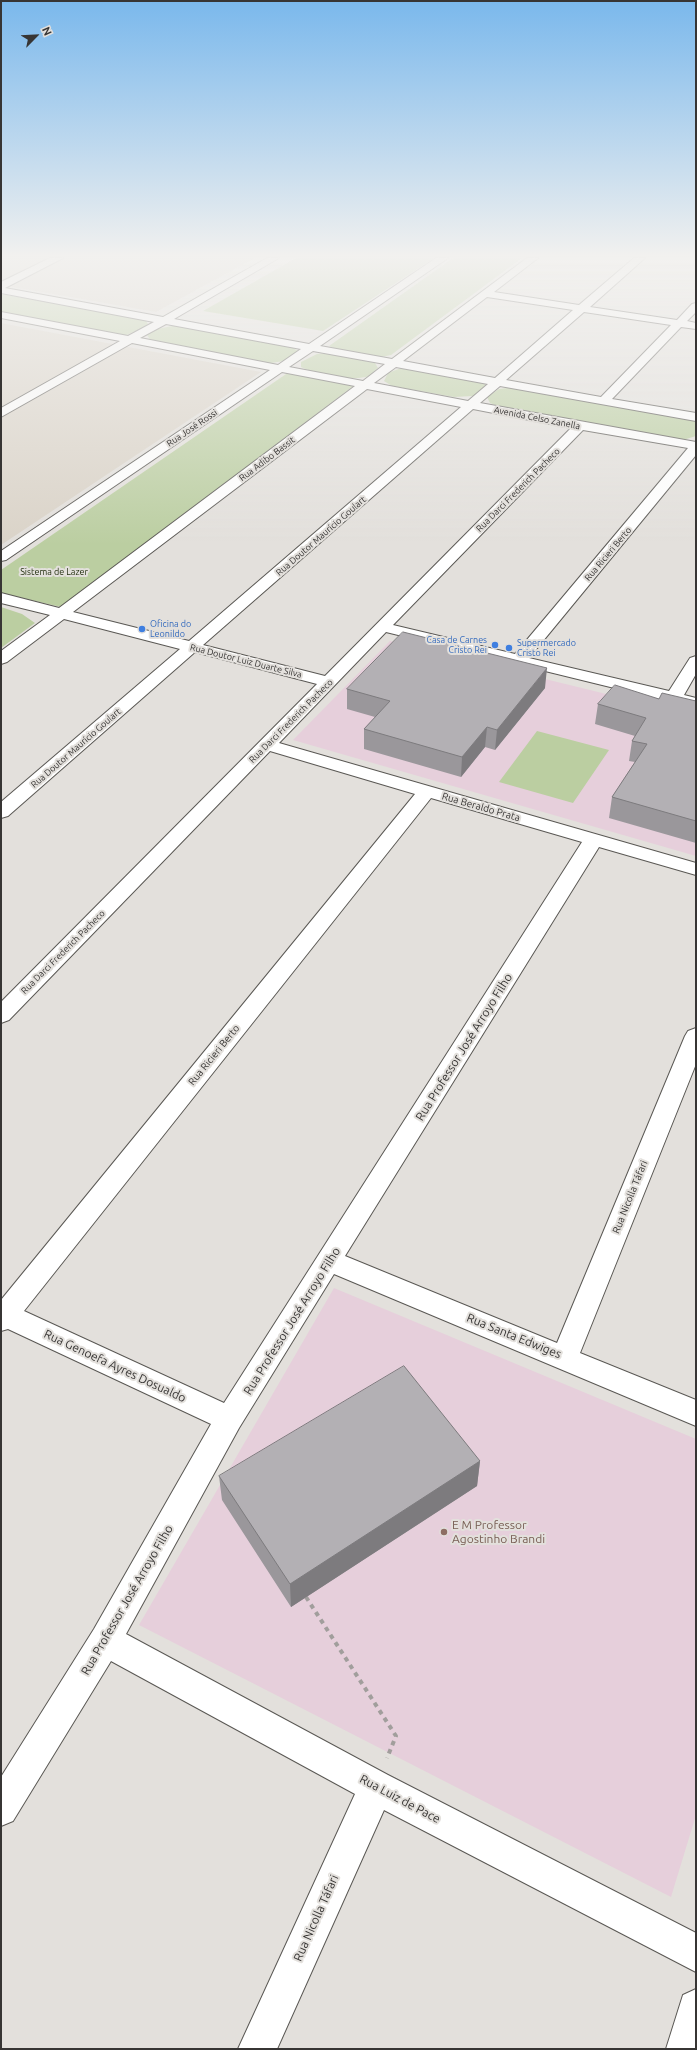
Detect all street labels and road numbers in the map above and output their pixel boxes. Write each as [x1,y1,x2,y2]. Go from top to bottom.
street label: Avenida Celso Zanella [493,404,581,432]
street label: Rua José Rossi [165,407,219,449]
street label: Rua Adibo Bassit [237,434,297,484]
street label: Rua Darci Frederich Pacheco [474,446,562,534]
street label: Rua Doutor Maurício Goulart [274,494,368,578]
street label: Rua Ricieri Berto [582,525,634,583]
street label: Rua Doutor Luiz Duarte Silva [189,642,303,680]
street label: Rua Darci Frederich Pacheco [247,677,335,765]
street label: Rua Doutor Maurício Goulart [29,706,123,790]
street label: Rua Beraldo Prata [441,790,521,824]
street label: Rua Darci Frederich Pacheco [19,908,107,996]
street label: Rua Professor José Arroyo Filho [413,971,515,1123]
street label: Rua Ricieri Berto [186,1022,242,1088]
street label: Rua Nicolla Táfari [610,1159,650,1235]
street label: Rua Professor José Arroyo Filho [241,1245,343,1397]
street label: Rua Santa Edwiges [465,1310,563,1362]
street label: Rua Genoefa Ayres Dosualdo [42,1327,188,1405]
street label: Rua Professor José Arroyo Filho [78,1522,176,1678]
street label: Rua Luiz de Pace [357,1772,443,1826]
street label: Rua Nicolla Táfari [290,1873,342,1963]

